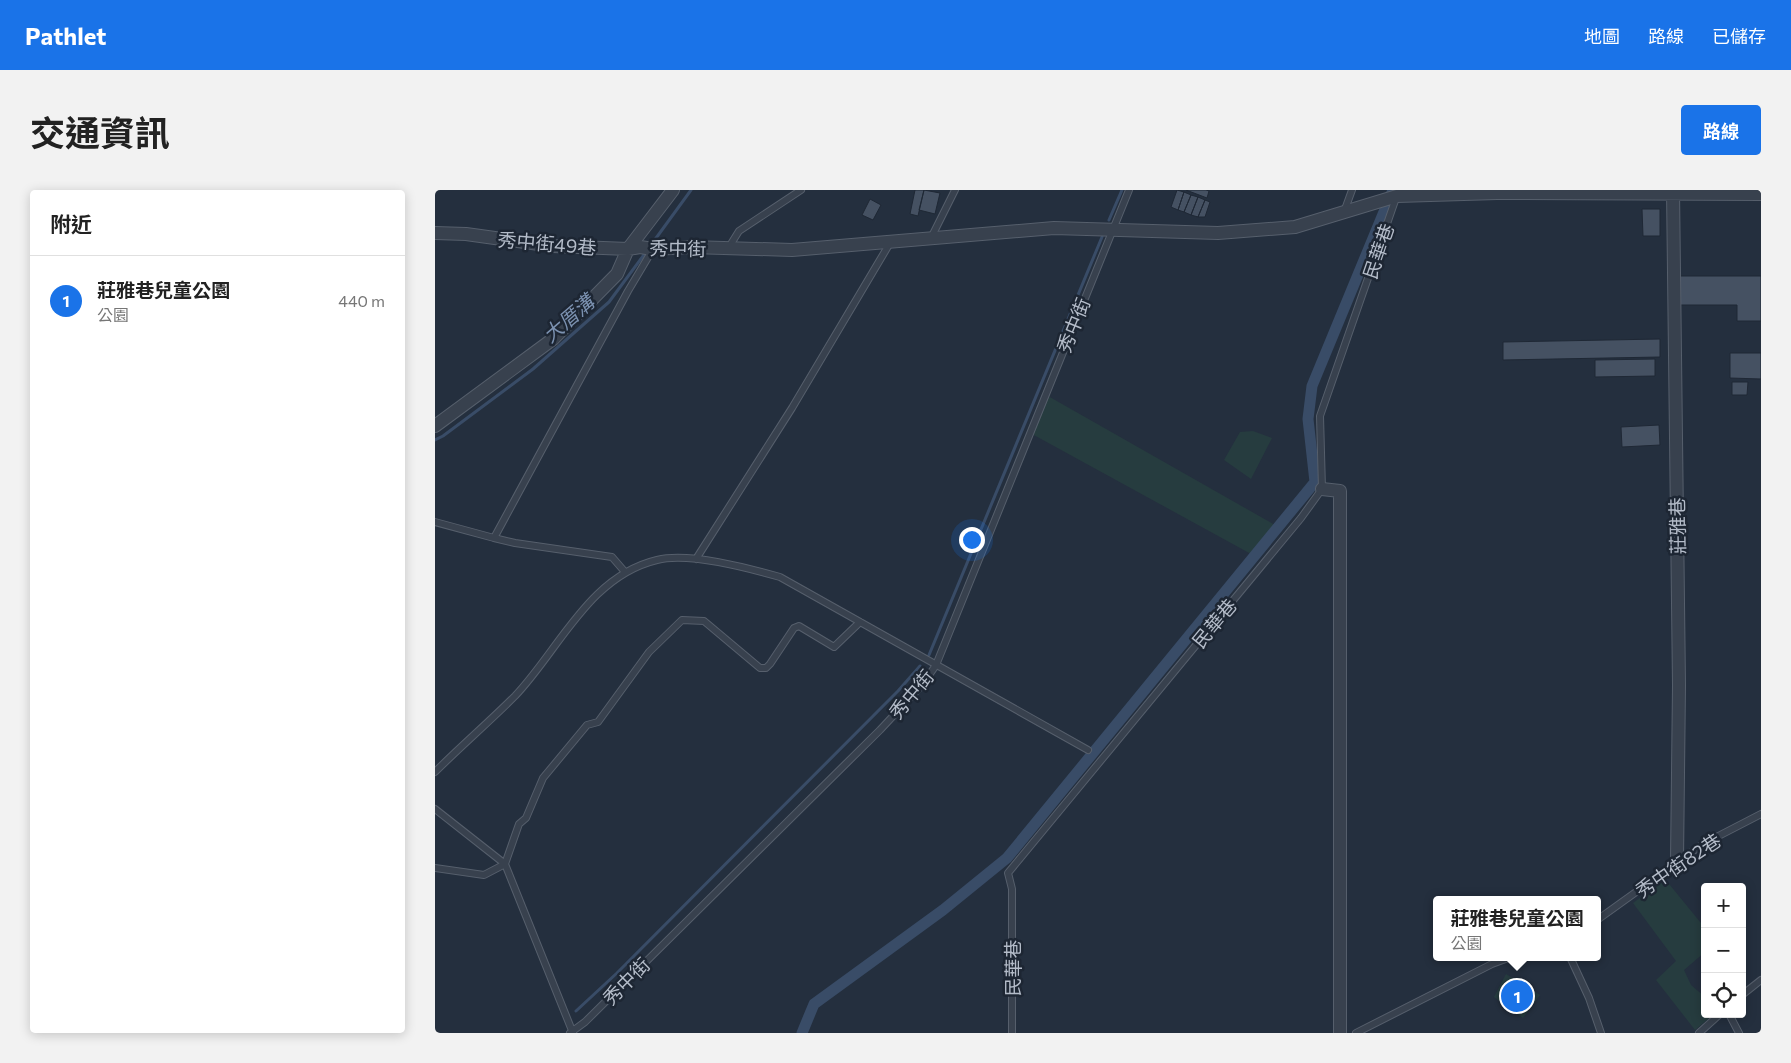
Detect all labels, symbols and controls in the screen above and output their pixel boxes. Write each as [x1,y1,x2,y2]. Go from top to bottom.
text: Pathlet [25,21,106,50]
text: 地圖 [1584,25,1620,47]
text: 路線 [1648,25,1684,47]
text: 已儲存 [1712,25,1766,47]
button: 路線 [1681,105,1761,155]
text: 交通資訊 [30,110,170,153]
text: 附近 [50,211,92,236]
street label: 民華巷 [1358,220,1398,282]
street label: 秀中街49巷 [497,227,597,259]
street label: 秀中街 [649,236,707,260]
text: 莊雅巷兒童公園 [97,278,230,301]
water label: 大厝溝 [537,287,601,347]
text: 1 [62,291,70,310]
text: 440 m [338,291,385,310]
street label: 秀中街 [1052,294,1094,356]
text: 公園 [97,305,129,324]
street label: 莊雅巷 [1665,497,1689,555]
your location [959,527,985,553]
street label: 民華巷 [1187,594,1241,652]
street label: 秀中街 [884,665,938,723]
street label: 秀中街82巷 [1631,828,1725,902]
map controls [1701,883,1746,1018]
button: + [1701,883,1746,928]
popup [1433,896,1601,961]
text: 莊雅巷兒童公園 [1450,906,1584,929]
button: − [1701,928,1746,973]
text: 公園 [1450,933,1483,952]
street label: 民華巷 [1001,939,1024,997]
street label: 秀中街 [598,953,654,1009]
button: locate [1701,973,1746,1018]
pin: 1 [1501,977,1533,1015]

